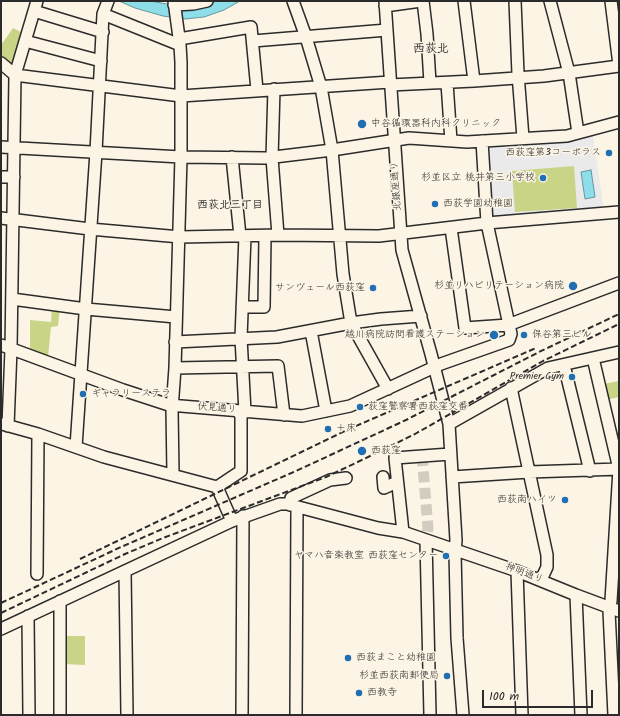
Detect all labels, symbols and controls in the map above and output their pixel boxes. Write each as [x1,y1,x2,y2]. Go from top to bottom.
district label: 西荻北 [413,43,449,57]
marker: 中谷循環器科内科クリニック [356,118,368,130]
place label: 中谷循環器科内科クリニック [371,118,501,130]
place label: 西荻窪第3コーポラス [505,147,601,159]
marker: 西荻窪第3コーポラス [604,148,614,158]
street label: 北銀座通り [389,161,405,211]
place label: 杉並区立 桃井第三小学校 [421,172,535,184]
marker: 杉並区立 桃井第三小学校 [538,173,548,183]
place label: 西荻学園幼稚園 [443,198,513,210]
district label: 西荻北三丁目 [197,199,263,213]
marker: 西荻学園幼稚園 [430,199,440,209]
place label: 杉並リハビリテーション病院 [434,280,564,292]
marker: 杉並リハビリテーション病院 [567,280,579,292]
place label: サンヴェール西荻窪 [275,282,365,294]
marker: サンヴェール西荻窪 [368,283,378,293]
place label: 越川病院訪問看護ステーション [345,329,485,341]
marker: 越川病院訪問看護ステーション [488,329,500,341]
place label: 保谷第三ビル [532,329,592,341]
marker: 保谷第三ビル [519,330,529,340]
place label: Premier Gym [510,371,564,383]
marker: Premier Gym [567,372,577,382]
place label: ギャラリーステラ [91,388,171,400]
marker: ギャラリーステラ [78,389,88,399]
street label: 伏見通り [197,401,237,417]
place label: 荻窪警察署西荻窪交番 [368,401,468,413]
marker: 荻窪警察署西荻窪交番 [355,402,365,412]
place label: ＋床 [336,423,356,435]
marker: ＋床 [323,424,333,434]
marker: 西荻窪 [356,445,368,457]
place label: 西荻窪 [371,445,401,457]
place label: 西荻南ハイツ [497,494,557,506]
marker: 西荻南ハイツ [560,495,570,505]
place label: ヤマハ音楽教室 西荻窪センター [294,550,438,562]
marker: ヤマハ音楽教室 西荻窪センター [441,551,451,561]
street label: 神明通り [503,561,545,587]
place label: 西荻まこと幼稚園 [356,652,436,664]
marker: 西荻まこと幼稚園 [343,653,353,663]
place label: 杉並西荻南郵便局 [359,670,439,682]
marker: 杉並西荻南郵便局 [442,671,452,681]
scale bar [484,682,595,708]
place label: 西教寺 [367,687,397,699]
text: 100 m [489,687,519,706]
marker: 西教寺 [354,688,364,698]

